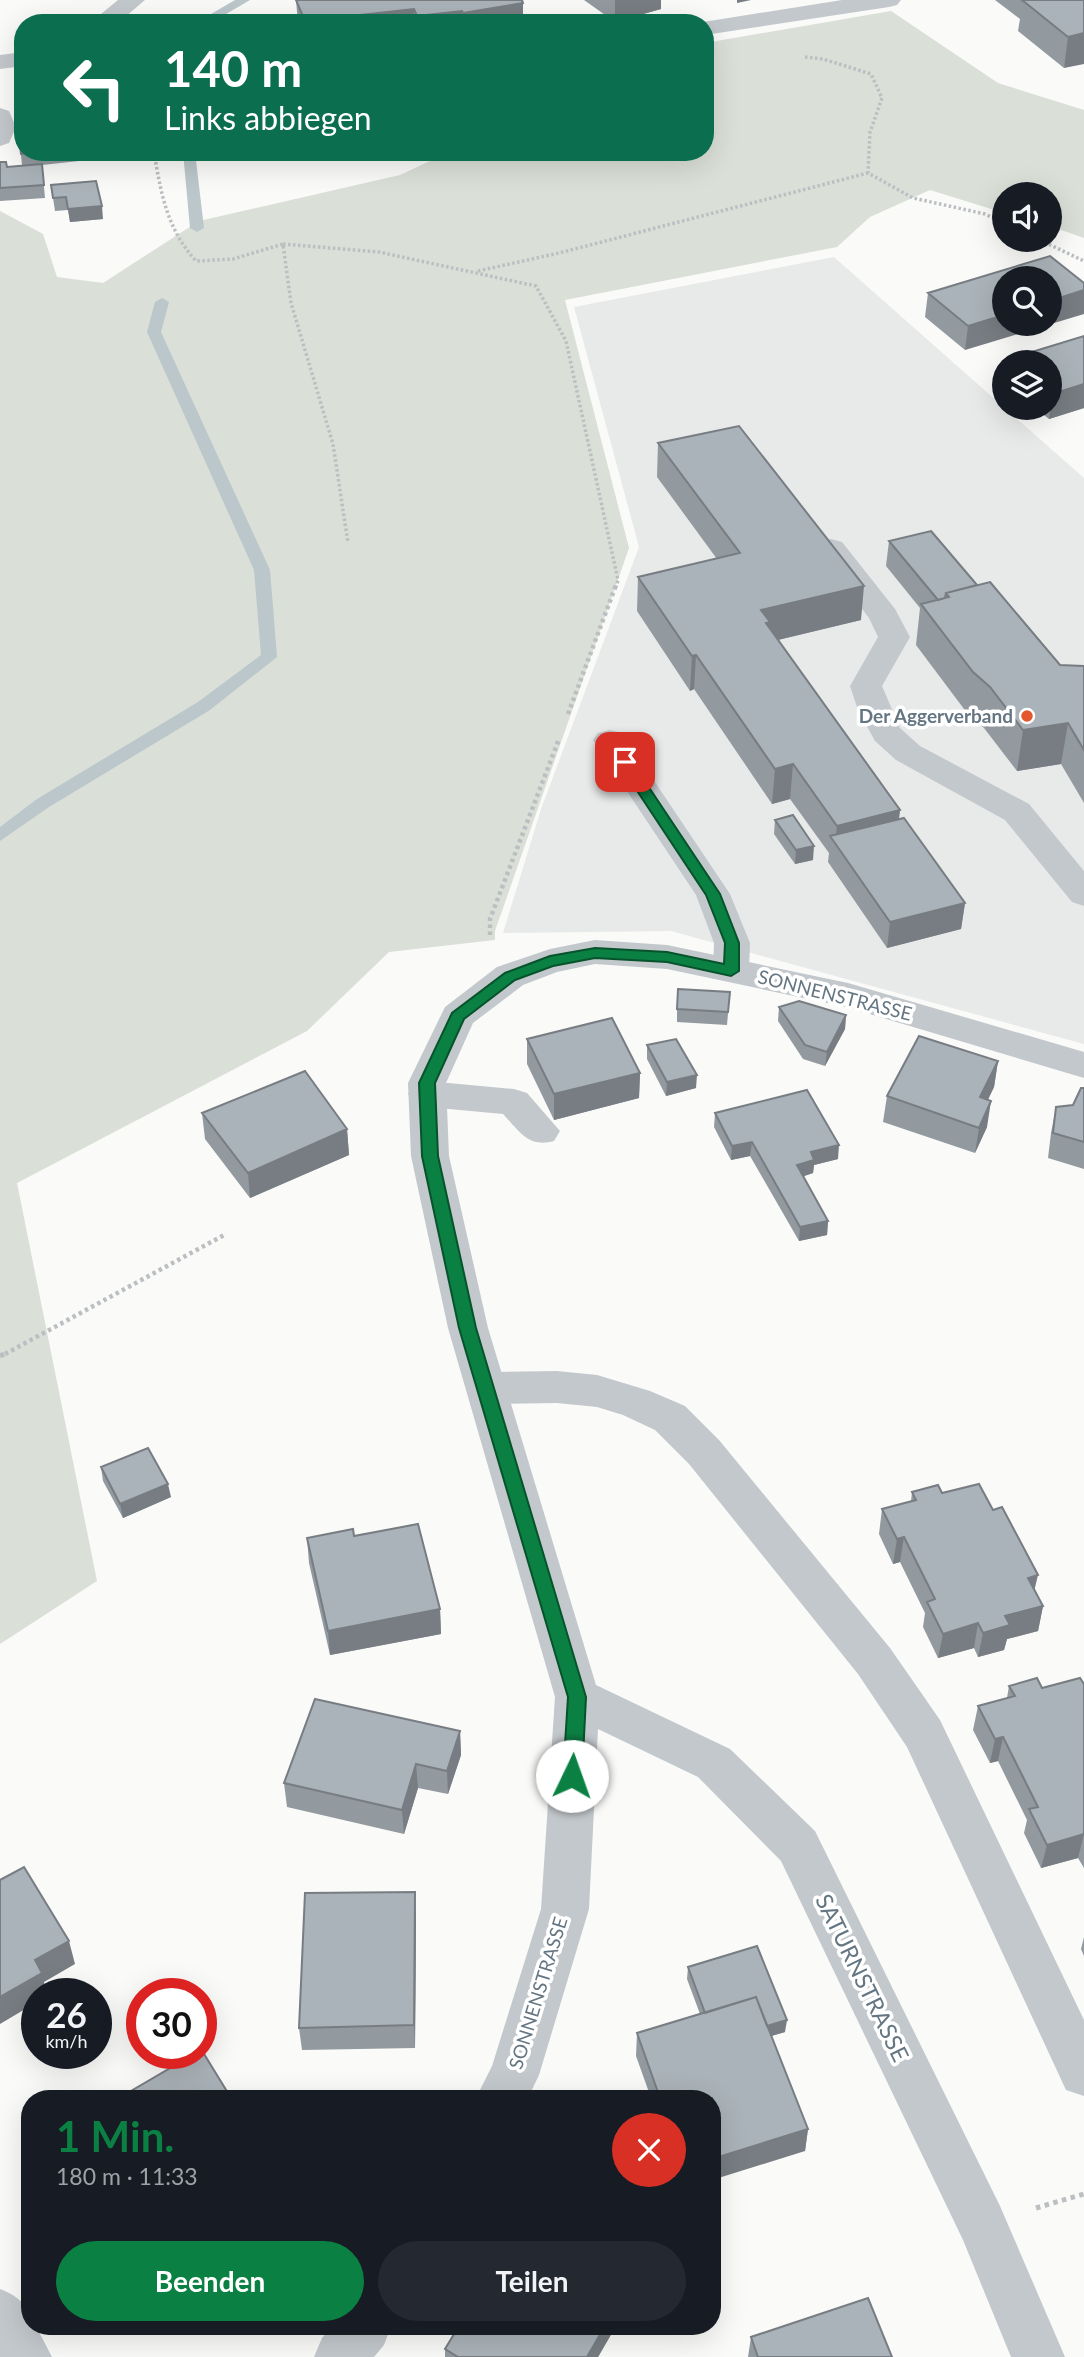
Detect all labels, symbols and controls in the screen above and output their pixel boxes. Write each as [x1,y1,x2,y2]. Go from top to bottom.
text: 140 m [164,39,302,97]
icon: left [49,42,140,133]
text: Links abbiegen [164,98,372,137]
map controls [992,182,1062,420]
button: sound [992,182,1062,252]
button: search [992,266,1062,336]
button: layers [992,350,1062,420]
place label: Der Aggerverband [859,704,1013,727]
marker: Der Aggerverband [1019,708,1035,724]
pin [595,732,655,792]
icon: arrive [606,743,644,781]
street label: SONNENSTRASSE [756,964,915,1025]
position arrow [535,1739,609,1813]
street label: SATURNSTRASSE [810,1889,916,2066]
street label: SONNENSTRASSE [503,1914,572,2072]
speed limit sign: 30 [126,1978,217,2069]
text: 26 [46,1993,87,2035]
text: km/h [45,2030,88,2052]
text: 1 Min. [56,2111,174,2161]
button: close [612,2113,686,2187]
text: 180 m · 11:33 [56,2162,198,2190]
button: Beenden [56,2241,364,2321]
button: Teilen [378,2241,686,2321]

